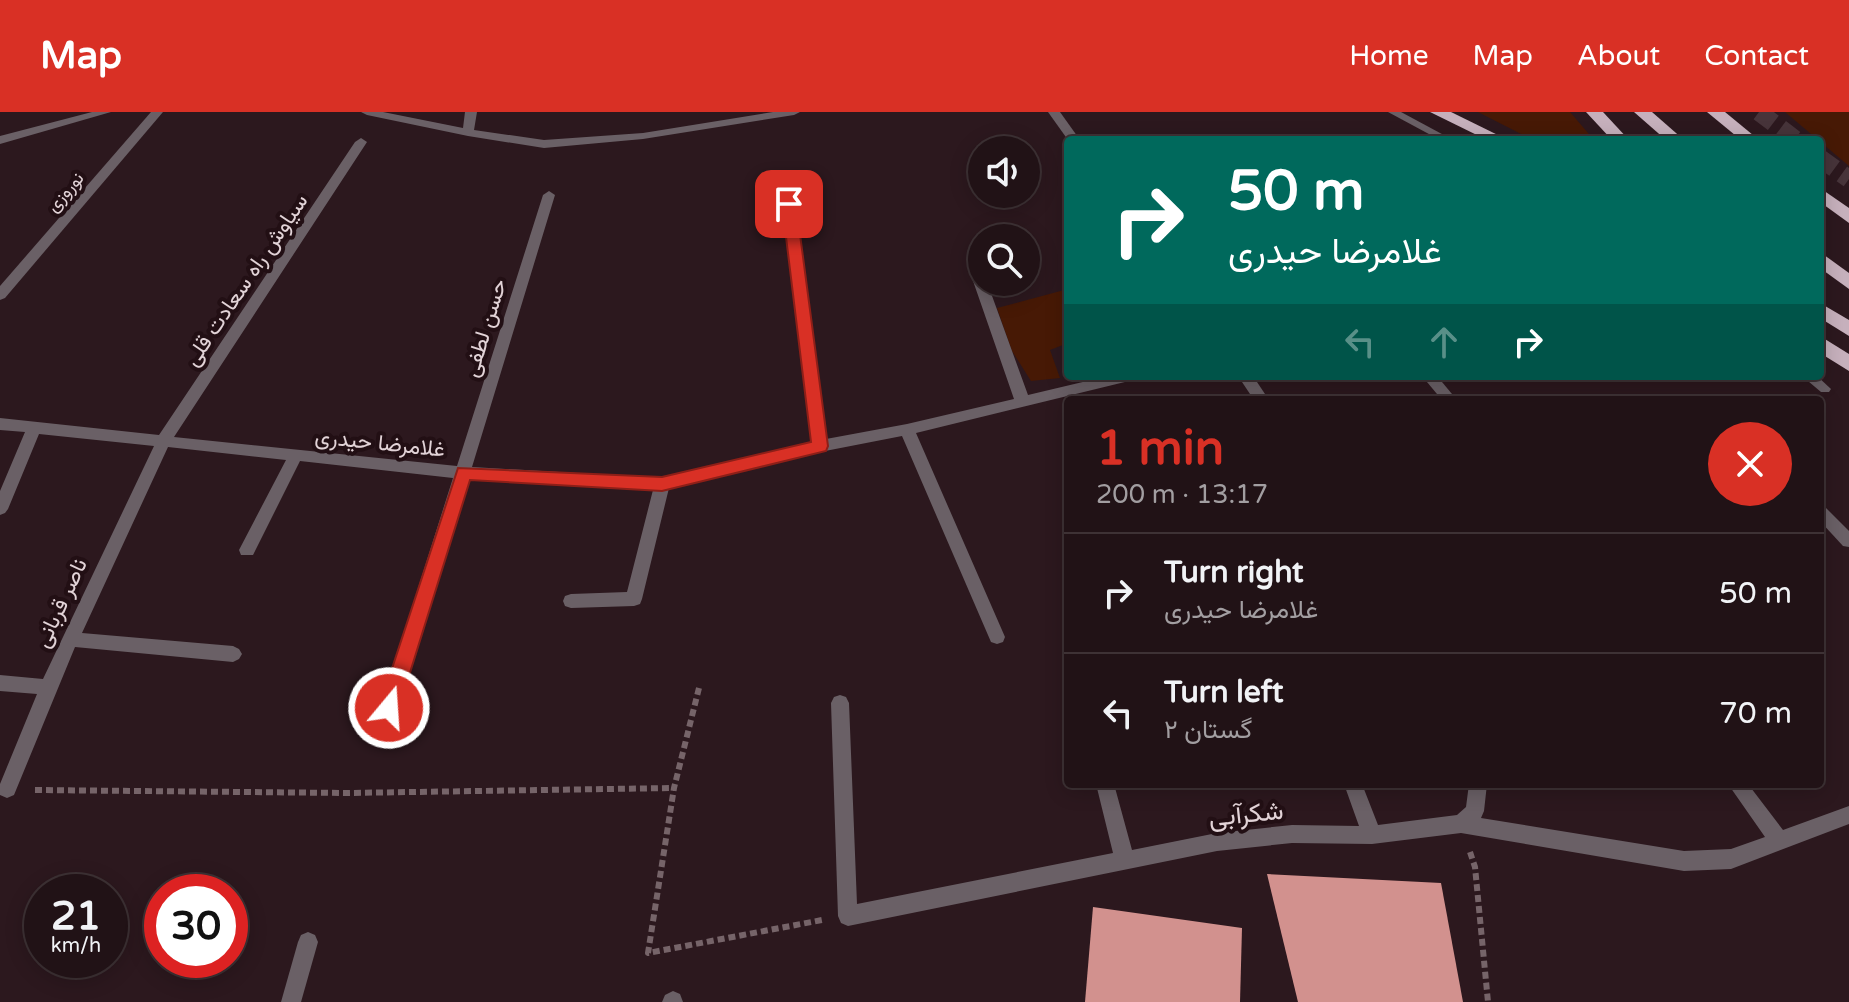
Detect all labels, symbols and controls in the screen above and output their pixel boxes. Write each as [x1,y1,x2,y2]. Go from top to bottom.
text: Map [40,33,122,79]
text: Home [1349,39,1429,73]
text: Map [1473,39,1533,73]
text: About [1577,39,1660,73]
text: Contact [1704,39,1809,73]
map controls [968,136,1040,296]
button: sound [968,136,1040,208]
text: 50 m [1228,158,1364,225]
street label: نوروزی [42,167,88,217]
icon: right [1096,168,1200,272]
pin [755,170,823,238]
icon: arrive [767,182,811,226]
street label: سیاوش راه سعادت قلی [179,189,313,371]
button: search [968,224,1040,296]
text: غلامرضا حیدری [1228,230,1442,273]
street label: حسن لطفی [458,276,512,380]
icon: left [1338,320,1382,364]
icon: ahead [1422,320,1466,364]
icon: right [1506,320,1550,364]
text: 1 min [1096,420,1224,478]
button: close [1708,422,1792,506]
street label: غلامرضا حیدری [314,423,446,463]
text: 200 m · 13:17 [1096,479,1268,510]
street label: ناصر قربانی [29,554,93,652]
text: Turn right [1164,554,1304,591]
icon: right [1096,571,1140,615]
text: 50 m [1719,575,1792,612]
text: غلامرضا حیدری [1164,594,1318,625]
position arrow [347,666,431,750]
text: Turn left [1164,674,1283,711]
icon: left [1096,691,1140,735]
text: 70 m [1719,695,1792,732]
text: گستان ۲ [1164,714,1252,745]
street label: شکرآبی [1207,795,1285,833]
speed limit sign: 30 [144,874,248,978]
text: 21 [51,892,101,940]
text: km/h [51,934,101,958]

